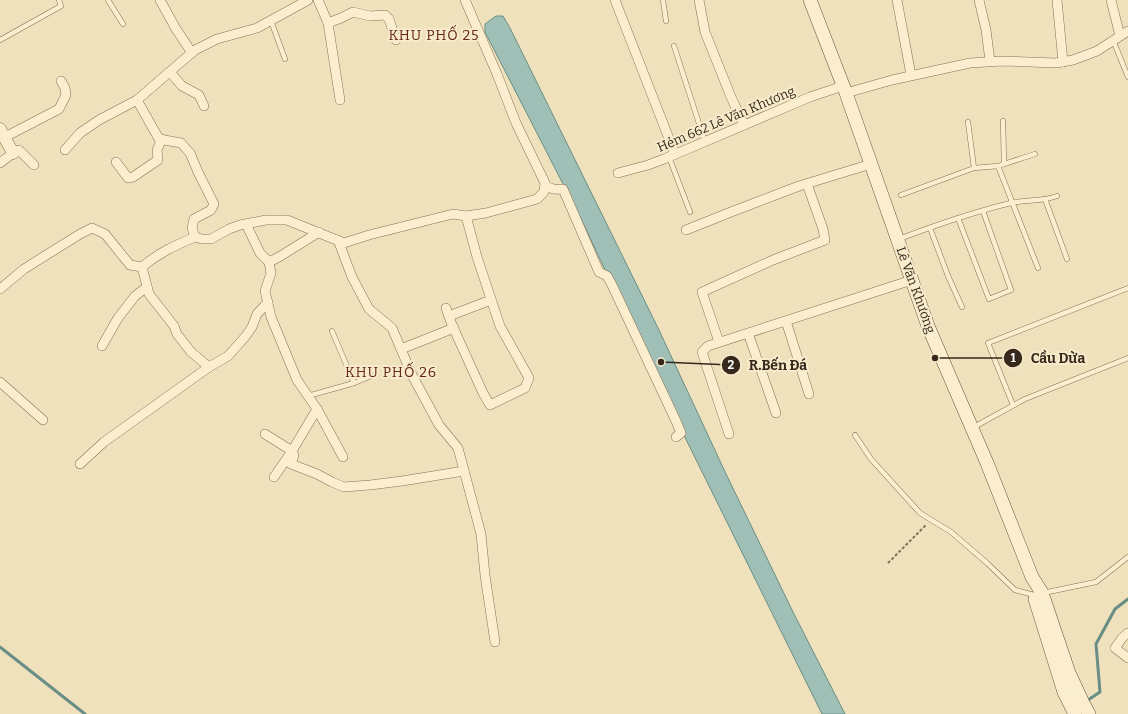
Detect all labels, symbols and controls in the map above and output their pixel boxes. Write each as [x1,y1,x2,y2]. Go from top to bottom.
district label: KHU PHỐ 25 [388,24,480,44]
street label: Hẻm 662 Lê Văn Khương [655,83,797,155]
street label: Lê Văn Khương [893,245,939,335]
callout: Cầu Dừa [1003,345,1093,371]
text: Cầu Dừa [1031,349,1086,367]
text: 1 [1010,351,1016,365]
callout: R.Bến Đá [721,352,815,378]
text: R.Bến Đá [749,356,807,374]
text: 2 [728,358,735,372]
district label: KHU PHỐ 26 [345,361,437,381]

